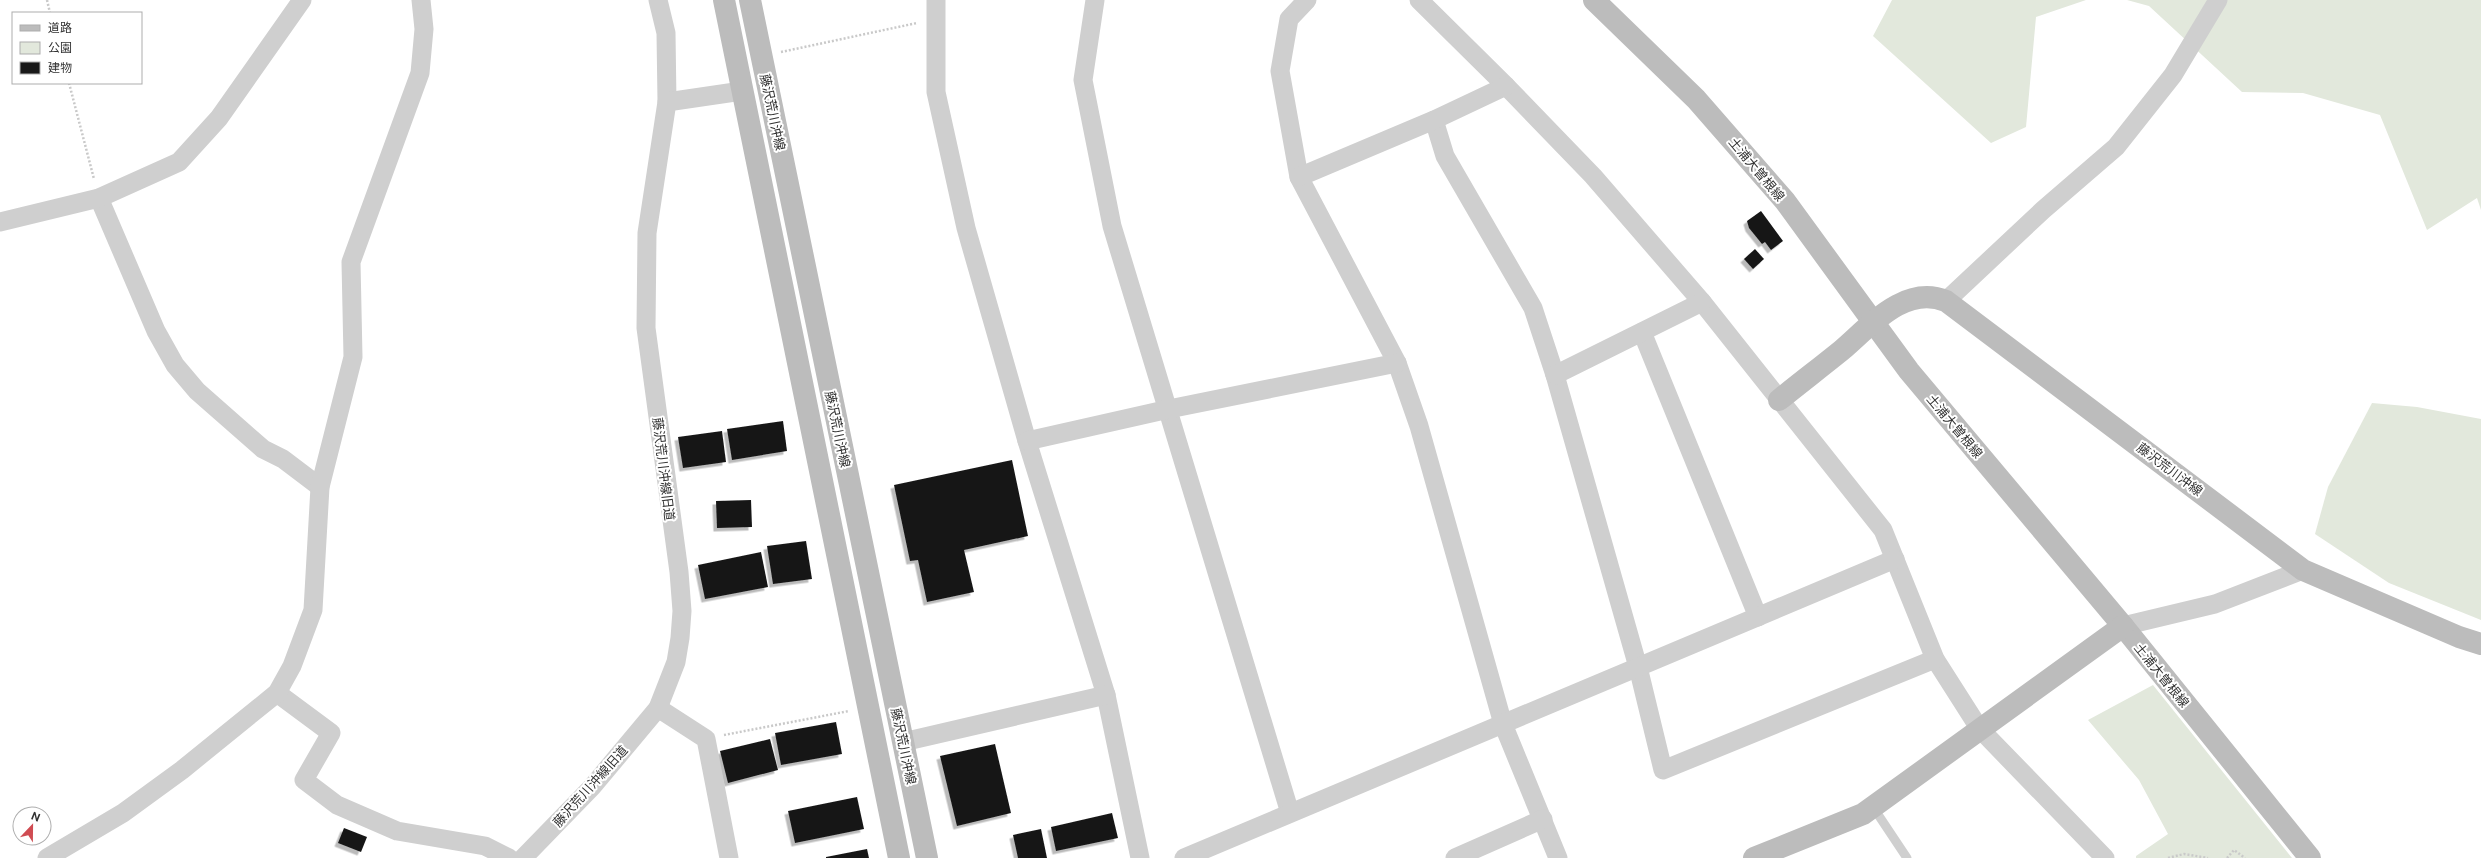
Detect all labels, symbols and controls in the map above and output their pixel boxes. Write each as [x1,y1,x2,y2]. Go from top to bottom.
legend [12,12,142,84]
text: 道路 [48,21,72,35]
text: 公園 [48,41,72,55]
text: 建物 [48,61,72,75]
street label: 藤沢荒川沖線 [757,72,788,152]
street label: 土浦大曽根線 [1726,135,1787,204]
street label: 藤沢荒川沖線 [822,389,853,469]
street label: 土浦大曽根線 [1924,392,1985,461]
street label: 藤沢荒川沖線旧道 [650,417,677,522]
street label: 藤沢荒川沖線 [2134,440,2205,499]
street label: 土浦大曽根線 [2131,640,2192,710]
street label: 藤沢荒川沖線 [888,706,919,786]
street label: 藤沢荒川沖線旧道 [550,743,631,830]
north arrow [12,806,52,846]
text: N [30,810,42,824]

